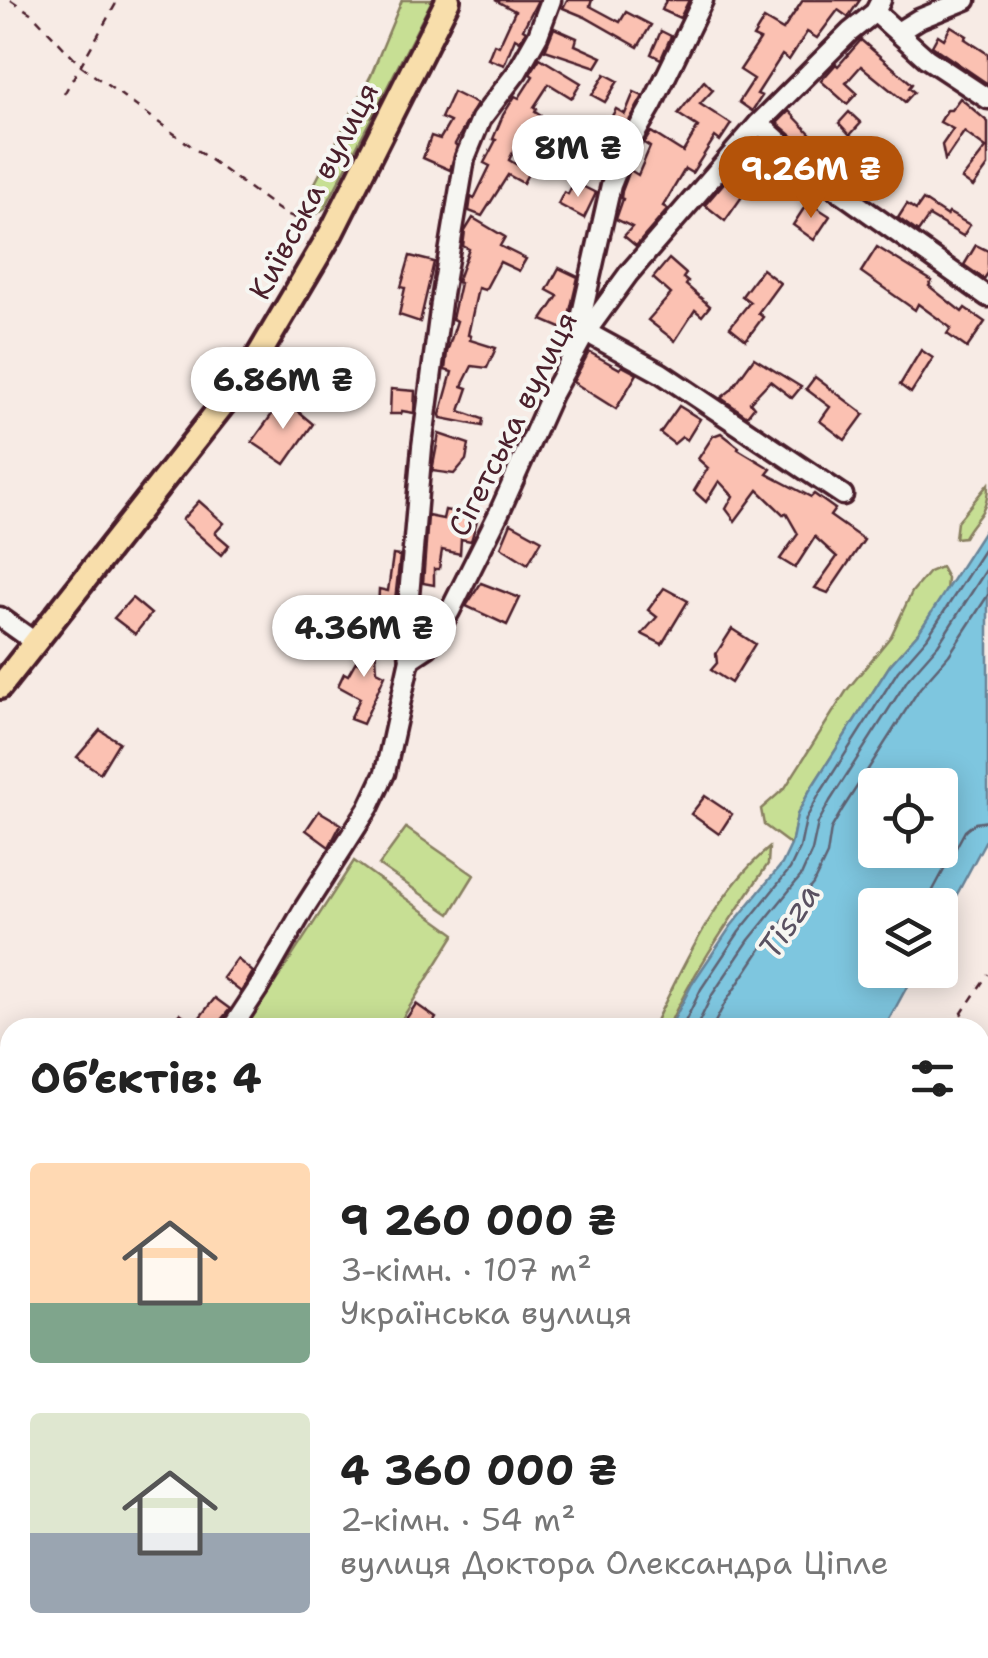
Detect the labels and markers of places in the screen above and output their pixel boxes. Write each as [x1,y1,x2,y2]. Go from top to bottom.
pin: 8M ₴ [519,115,637,200]
pin: 9.26M ₴ [719,136,903,221]
pin: 6.86M ₴ [191,347,375,432]
pin: 4.36M ₴ [272,595,456,680]

